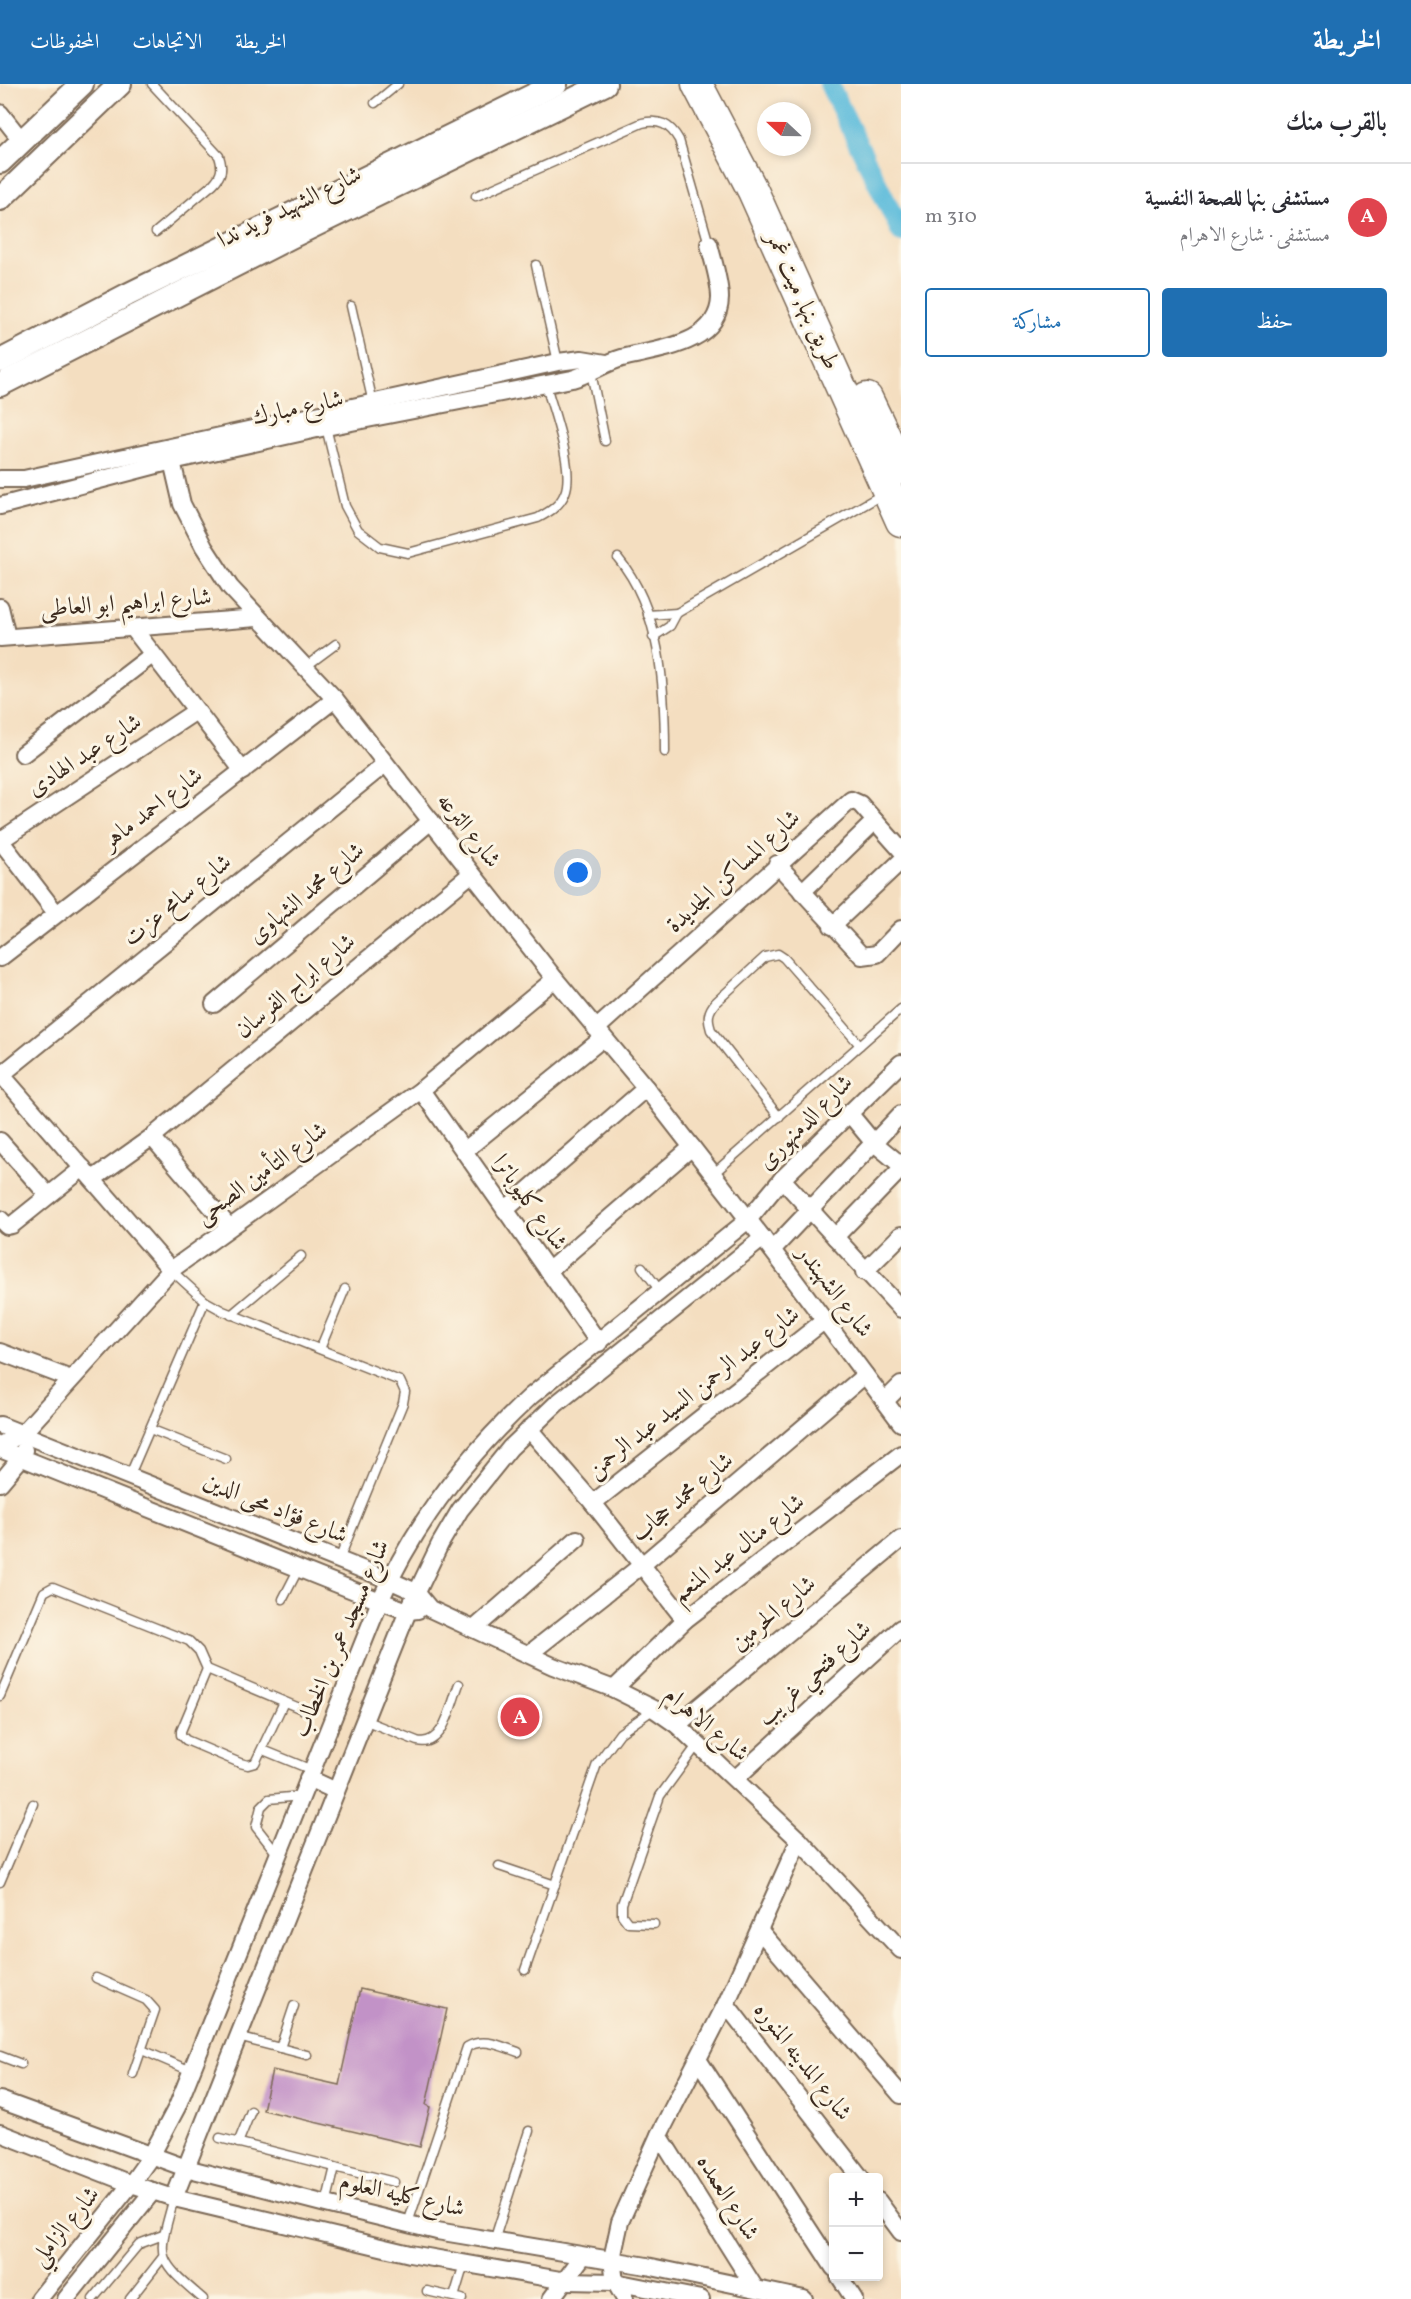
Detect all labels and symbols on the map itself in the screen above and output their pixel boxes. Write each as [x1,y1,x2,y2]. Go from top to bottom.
north arrow [757,102,811,156]
street label: شارع الشهيد فريد ندا [212,158,368,258]
street label: طريق بنها, ميت غمر [755,224,848,376]
street label: شارع مبارك [249,383,347,436]
street label: شارع ابراهيم ابو العاطى [39,581,213,632]
street label: شارع عبد الهادى [21,706,150,807]
street label: شارع احمد ماهر [93,760,211,861]
street label: شارع الترعه [427,786,508,877]
street label: شارع المساكن الجديدة [659,802,810,943]
street label: شارع محمد الشهاوى [241,835,373,954]
street label: شارع سامح عزت [116,846,240,956]
your location [563,858,592,887]
street label: شارع ابراج الفرسان [228,926,365,1049]
street label: شارع الدمنهورى [750,1067,862,1179]
street label: شارع التأمين الصحى [188,1113,336,1235]
street label: شارع كليوباترا [482,1148,575,1259]
street label: شارع الشهبندر [786,1237,880,1346]
street label: شارع عبد الرحمن السيد عبد الرحمن [580,1299,808,1488]
street label: شارع محمد حجاب [624,1445,742,1552]
street label: شارع فؤاد محى الدين [197,1465,352,1554]
street label: شارع منال عبد المنعم [665,1486,815,1614]
street label: شارع مسجد عمر بن الخطاب [285,1535,400,1744]
street label: شارع الحرمين [724,1568,825,1661]
street label: شارع فتحي غريب [750,1613,882,1738]
street label: شارع الاهرام [655,1679,756,1772]
pin: A [500,1694,540,1740]
street label: شارع المدينه المنوره [744,1995,859,2129]
street label: شارع العمده [686,2148,767,2248]
street label: شارع كليه العلوم [336,2165,468,2229]
street label: شارع الزاملي [23,2180,112,2277]

